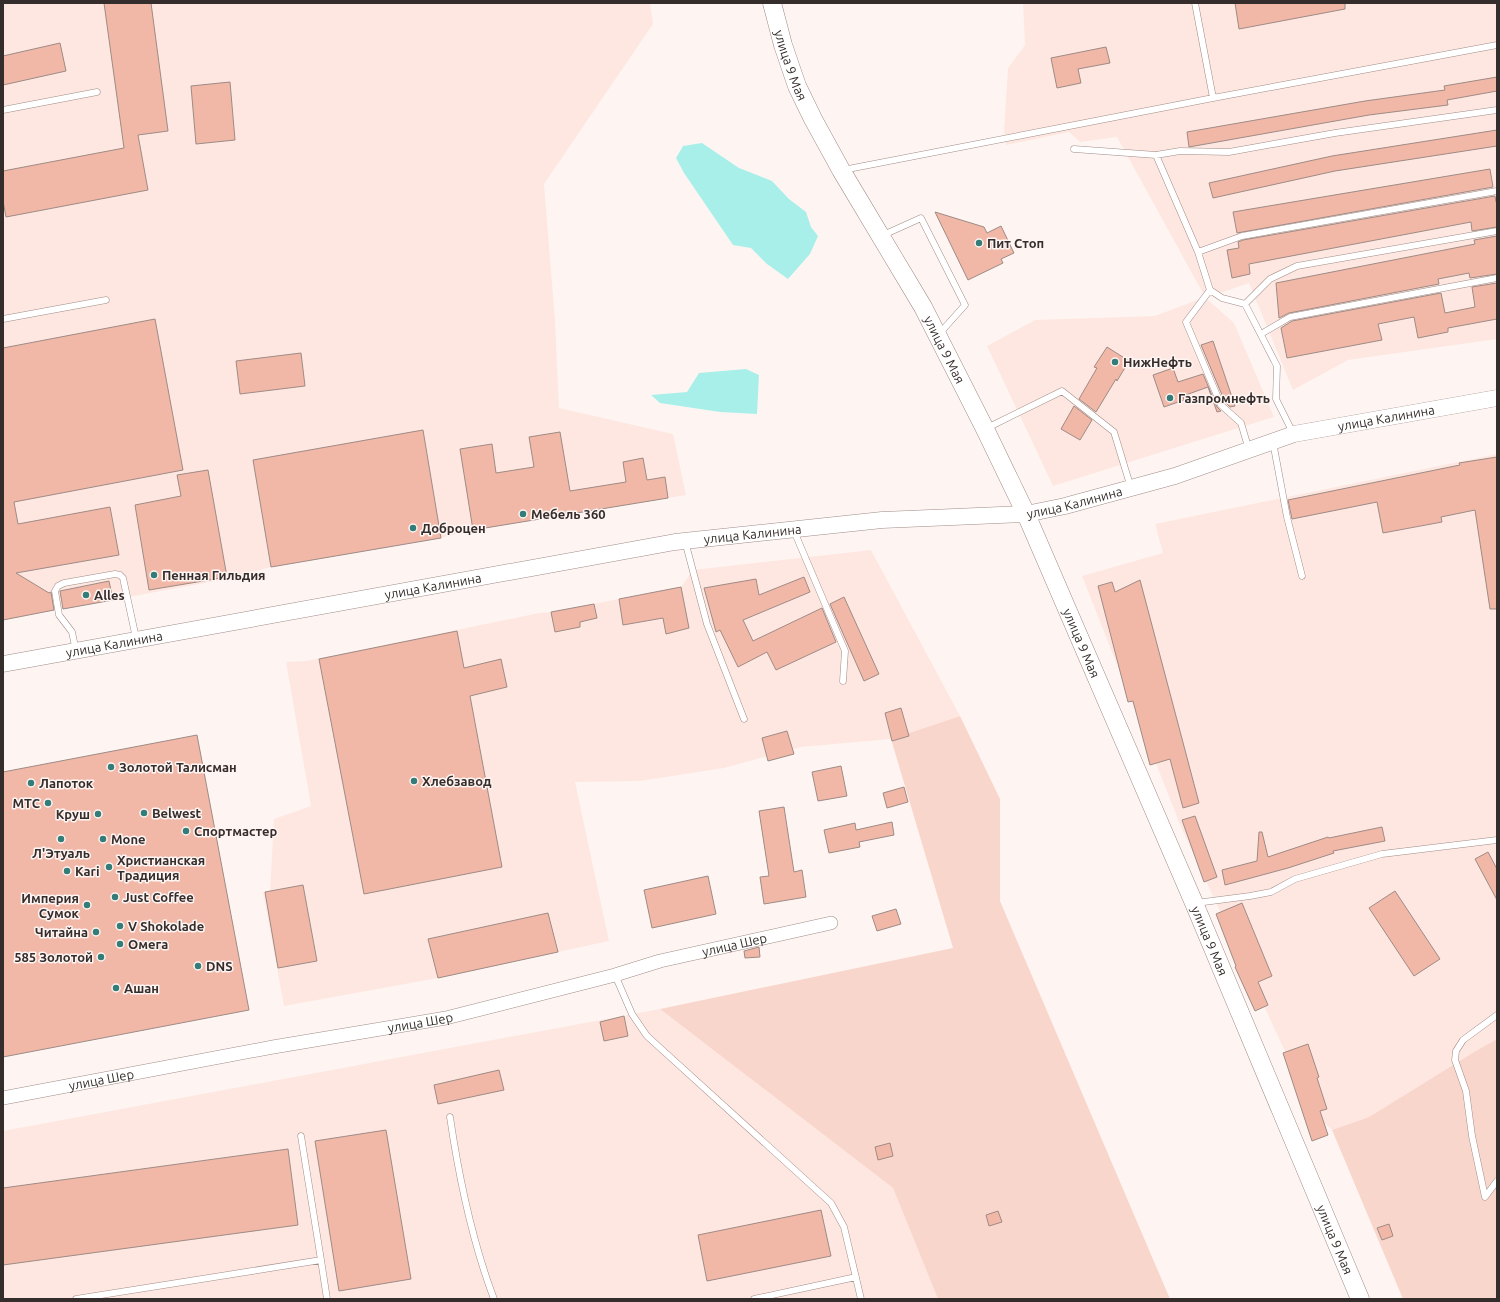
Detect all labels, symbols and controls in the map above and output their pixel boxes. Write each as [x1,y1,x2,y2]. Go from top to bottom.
street label: улица 9 Мая [772,28,810,103]
place label: Пит Стоп [987,236,1044,250]
marker: Пит Стоп [974,238,984,248]
street label: улица 9 Мая [922,313,968,386]
place label: НижНефть [1123,355,1192,369]
marker: НижНефть [1110,357,1120,367]
place label: Газпромнефть [1178,391,1270,405]
marker: Газпромнефть [1165,393,1175,403]
street label: улица Калинина [1337,402,1436,433]
street label: улица Калинина [1025,484,1124,521]
place label: Мебель 360 [531,507,606,521]
marker: Мебель 360 [518,509,528,519]
place label: Доброцен [421,521,486,535]
street label: улица Калинина [703,522,802,546]
marker: Доброцен [408,523,418,533]
place label: Пенная Гильдия [162,568,266,582]
marker: Пенная Гильдия [149,570,159,580]
street label: улица Калинина [383,570,482,602]
place label: Alles [94,588,125,602]
marker: Alles [81,590,91,600]
street label: улица 9 Мая [1061,606,1103,680]
street label: улица Калинина [65,628,164,659]
place label: Золотой Талисман [119,760,237,774]
marker: Золотой Талисман [106,762,116,772]
place label: Хлебзавод [422,774,492,788]
place label: Лапоток [39,776,94,790]
marker: Хлебзавод [409,776,419,786]
marker: Лапоток [26,778,36,788]
place label: МТС [12,796,41,810]
marker: МТС [43,798,53,808]
place label: Belwest [152,806,202,820]
place label: Круш [56,807,90,821]
marker: Belwest [139,808,149,818]
marker: Круш [93,809,103,819]
place label: Спортмастер [194,824,277,838]
marker: Спортмастер [181,826,191,836]
place label: Mone [111,832,146,846]
marker: Л'Этуаль [56,834,66,844]
marker: Mone [98,834,108,844]
place label: Л'Этуаль [32,846,90,860]
place label: Христианская Традиция [117,853,205,882]
marker: Христианская Традиция [104,862,114,872]
place label: Kari [75,864,100,878]
marker: Kari [62,866,72,876]
place label: Just Coffee [123,890,194,904]
place label: Империя Сумок [21,891,80,920]
marker: Just Coffee [110,892,120,902]
marker: Империя Сумок [82,900,92,910]
street label: улица 9 Мая [1189,904,1231,977]
place label: V Shokolade [128,919,204,933]
marker: V Shokolade [115,921,125,931]
place label: Читайна [35,925,88,939]
marker: Читайна [91,927,101,937]
street label: улица Шер [701,930,768,958]
place label: Омега [128,937,168,951]
marker: Омега [115,939,125,949]
place label: 585 Золотой [14,950,93,964]
marker: 585 Золотой [96,952,106,962]
place label: DNS [206,959,233,973]
marker: DNS [193,961,203,971]
place label: Ашан [124,981,159,995]
marker: Ашан [111,983,121,993]
street label: улица Шер [386,1010,454,1035]
street label: улица Шер [68,1066,135,1092]
street label: улица 9 Мая [1314,1203,1356,1276]

